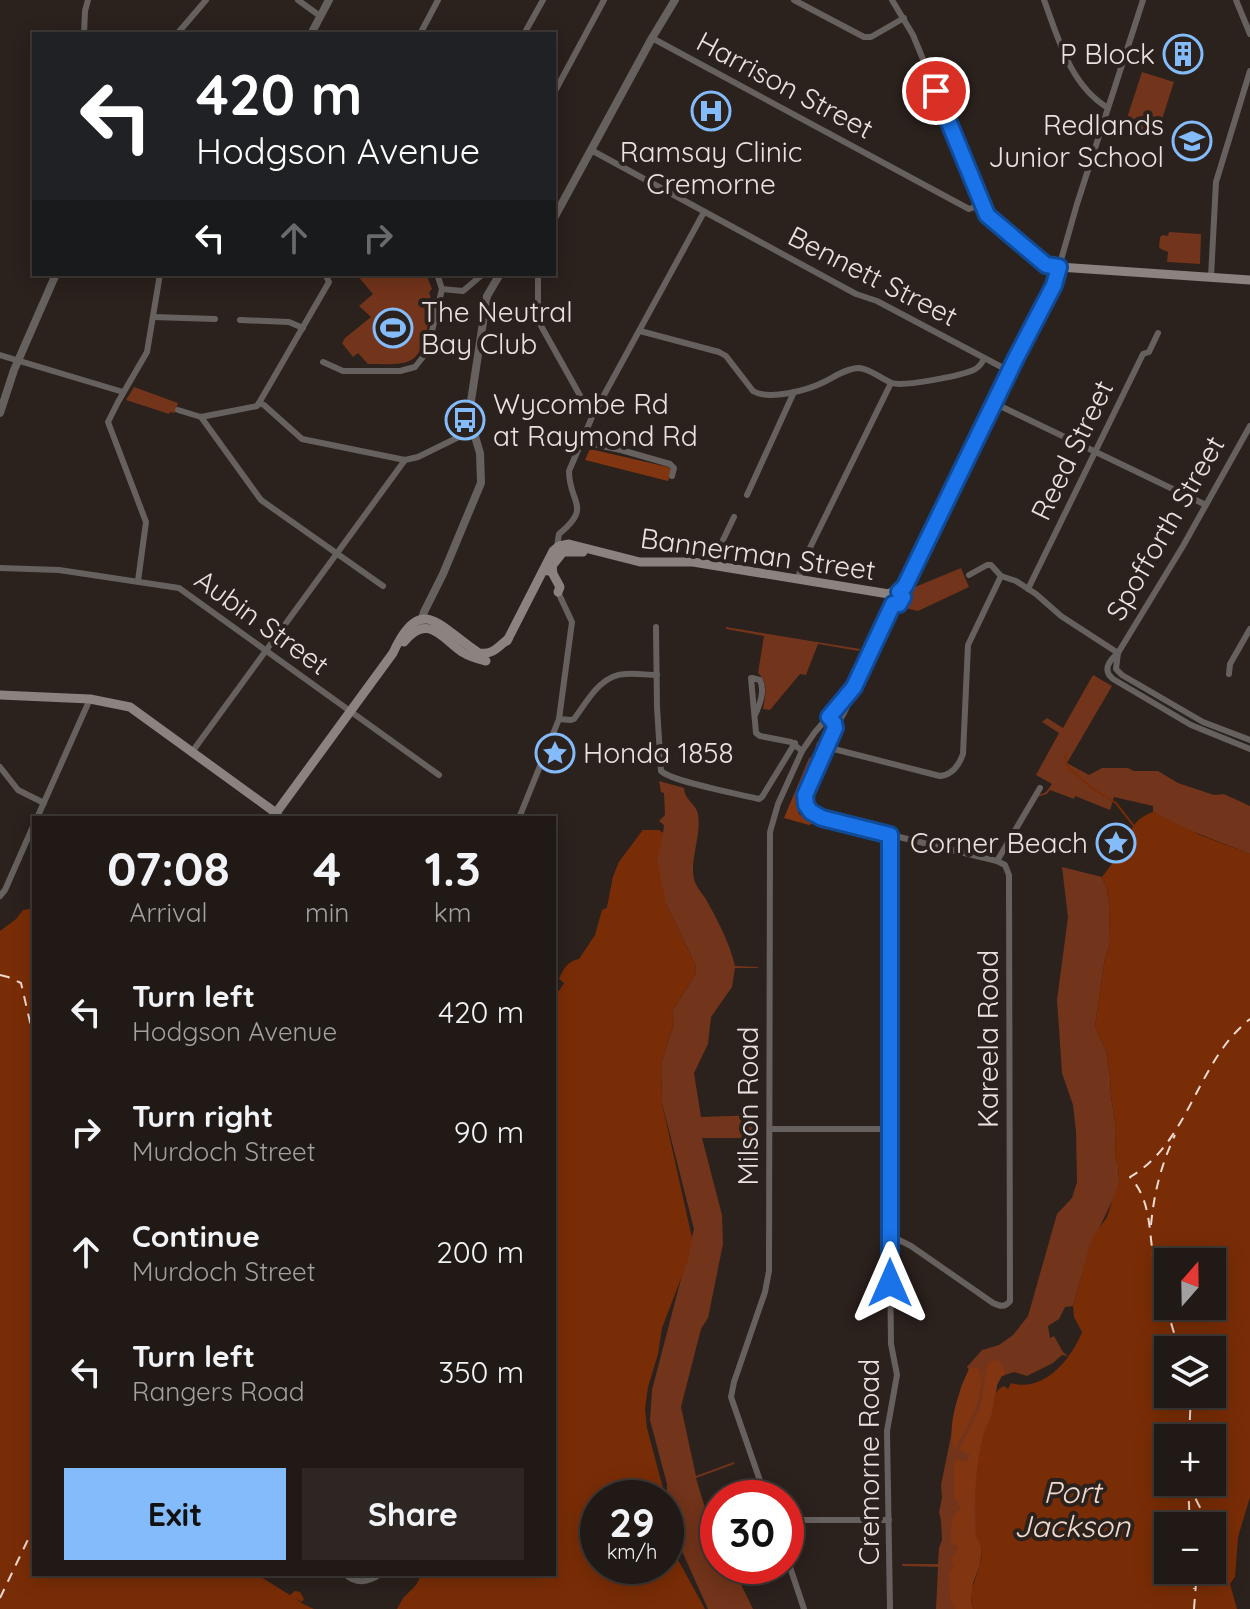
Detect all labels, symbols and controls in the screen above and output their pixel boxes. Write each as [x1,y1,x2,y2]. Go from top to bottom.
street label: Harrison Street [691,23,880,146]
building icon: P Block [1162,33,1204,75]
place label: P Block [1060,36,1155,71]
pin [902,57,970,125]
text: 420 m [196,59,363,129]
icon: left [64,64,168,168]
icon: arrive [914,69,958,113]
hospital icon: Ramsay Clinic Cremorne [690,90,732,132]
place label: Redlands Junior School [988,107,1164,174]
school or university icon: Redlands Junior School [1171,120,1213,162]
text: Hodgson Avenue [196,128,480,173]
place label: Ramsay Clinic Cremorne [620,134,802,201]
icon: left [188,216,232,260]
icon: ahead [272,216,316,260]
icon: right [356,216,400,260]
street label: Bennett Street [783,218,964,333]
place label: The Neutral Bay Club [421,294,573,361]
sports icon: The Neutral Bay Club [372,307,414,349]
street label: Reed Street [1023,374,1120,525]
place label: Wycombe Rd at Raymond Rd [493,386,698,453]
bus stop icon: Wycombe Rd at Raymond Rd [444,399,486,441]
street label: Spofforth Street [1098,429,1231,626]
street label: Bannerman Street [638,520,878,587]
street label: Aubin Street [188,561,336,682]
place icon: Honda 1858 [534,732,576,774]
place label: Honda 1858 [583,735,734,770]
place icon: Corner Beach [1095,822,1137,864]
place label: Corner Beach [910,825,1088,860]
text: 07:08 [107,838,230,898]
text: 4 [313,838,341,898]
text: 1.3 [424,838,481,898]
text: Arrival [130,896,207,929]
text: min [305,896,349,929]
text: km [434,896,471,929]
street label: Kareela Road [970,950,1005,1128]
text: Turn left [132,977,255,1015]
icon: left [64,990,108,1034]
text: 420 m [438,993,524,1031]
text: Hodgson Avenue [132,1015,337,1048]
street label: Milson Road [730,1027,765,1185]
text: Turn right [132,1097,273,1135]
icon: right [64,1110,108,1154]
text: 90 m [454,1113,524,1151]
text: Murdoch Street [132,1135,316,1168]
text: Continue [132,1217,260,1255]
icon: ahead [64,1230,108,1274]
text: 200 m [436,1233,524,1271]
position arrow [848,1241,932,1325]
north arrow [1154,1248,1226,1320]
map controls [1154,1248,1226,1584]
text: Murdoch Street [132,1255,316,1288]
button: layers [1154,1336,1226,1408]
text: Turn left [132,1337,255,1375]
icon: left [64,1350,108,1394]
text: 350 m [439,1353,524,1391]
street label: Cremorne Road [851,1359,886,1565]
text: Rangers Road [132,1375,305,1408]
button: + [1154,1424,1226,1496]
button: Exit [64,1468,286,1560]
button: Share [302,1468,524,1560]
water label: Port Jackson [1014,1473,1131,1545]
speed limit sign: 30 [700,1480,804,1584]
text: 29 [609,1497,655,1547]
button: − [1154,1512,1226,1584]
text: km/h [607,1539,657,1564]

